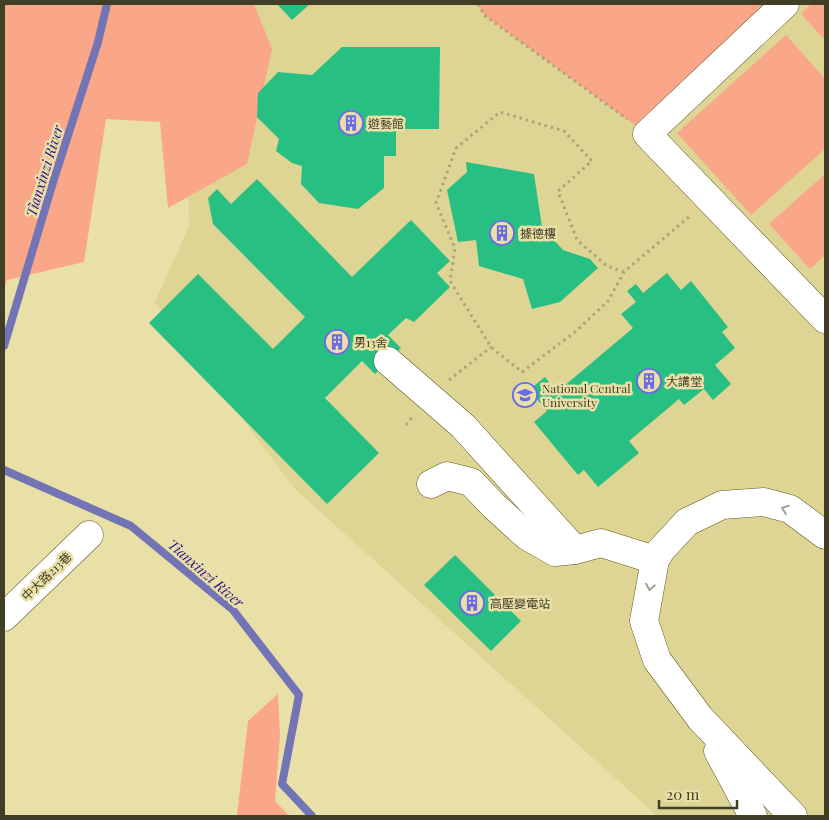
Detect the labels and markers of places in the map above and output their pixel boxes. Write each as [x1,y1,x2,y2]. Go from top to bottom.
building icon: 遊藝館 [338,110,364,136]
place label: 遊藝館 [368,115,404,131]
building icon: 據德樓 [489,220,515,246]
place label: 據德樓 [520,225,556,241]
building icon: 男13舍 [324,329,350,355]
place label: 男13舍 [354,334,388,350]
building icon: 大講堂 [636,368,662,394]
place label: 大講堂 [666,373,702,389]
place label: National Central University [542,380,631,410]
school or university icon: National Central University [512,382,538,408]
building icon: 高壓變電站 [459,590,485,616]
place label: 高壓變電站 [490,595,550,611]

